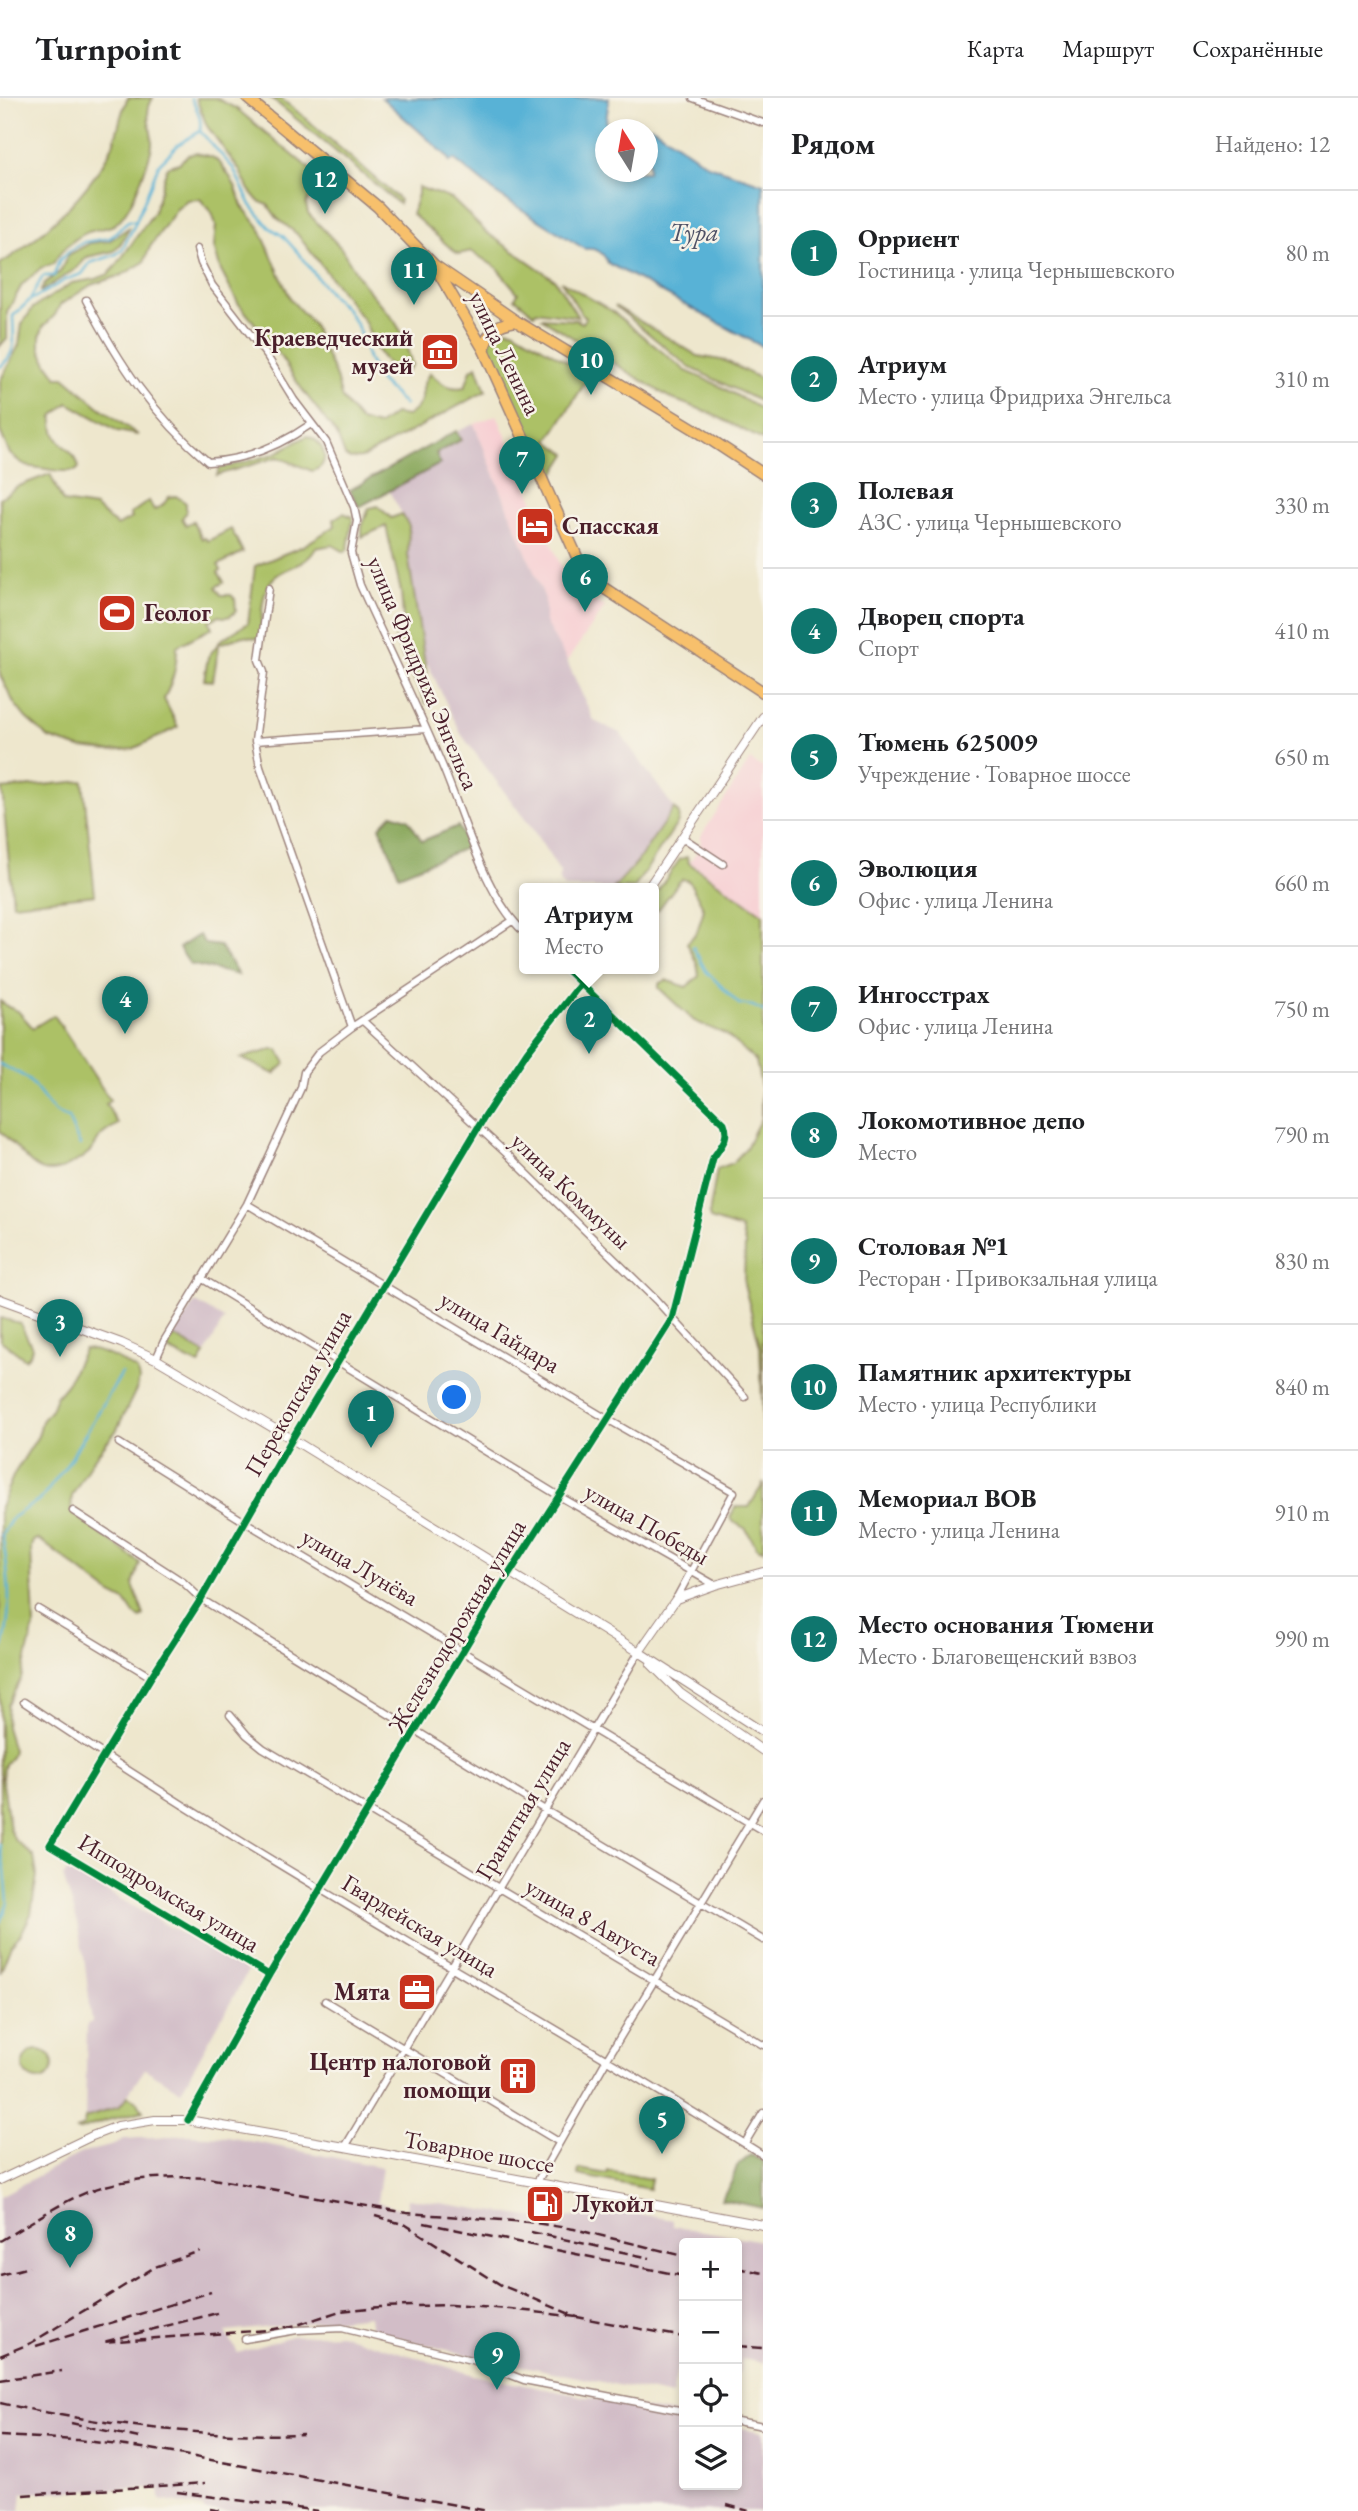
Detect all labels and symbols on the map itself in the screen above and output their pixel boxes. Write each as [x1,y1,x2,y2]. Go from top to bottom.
north arrow [595,119,658,182]
pin: 12 [302,156,348,214]
water label: Тура [669,215,719,249]
pin: 11 [391,247,437,305]
street label: улица Ленина [462,286,549,420]
place label: Краеведческий музей [254,322,413,382]
museum icon: Краеведческий музей [419,331,461,373]
pin: 10 [568,337,614,395]
pin: 7 [499,436,545,494]
hotel icon: Спасская [514,505,556,547]
place label: Спасская [562,510,659,541]
street label: улица Фридриха Энгельса [360,551,487,795]
pin: 6 [562,554,608,612]
sports icon: Геолог [96,592,138,634]
place label: Геолог [144,597,211,628]
pin: 4 [102,976,148,1034]
pin: 2 [566,996,612,1054]
street label: улица Коммуны [505,1125,638,1256]
street label: улица Гайдара [434,1284,566,1380]
pin: 3 [37,1299,83,1357]
street label: Перекопская улица [237,1303,358,1482]
your location [437,1380,471,1414]
pin: 1 [348,1390,394,1448]
street label: улица Победы [579,1475,715,1572]
street label: Железнодорожная улица [380,1513,533,1739]
street label: улица Лунёва [296,1521,425,1613]
street label: Гранитная улица [468,1732,577,1885]
street label: Ипподромская улица [73,1826,266,1959]
street label: Гвардейская улица [337,1867,504,1984]
street label: улица 8 Августа [520,1870,667,1973]
office icon: Мята [396,1971,438,2013]
place label: Мята [334,1976,390,2007]
place label: Центр налоговой помощи [310,2046,491,2105]
building icon: Центр налоговой помощи [497,2055,539,2097]
pin: 5 [639,2096,685,2154]
street label: Товарное шоссе [401,2123,557,2180]
fuel station icon: Лукойл [524,2183,566,2225]
place label: Лукойл [572,2188,654,2220]
pin: 8 [47,2210,93,2268]
pin: 9 [474,2332,520,2390]

